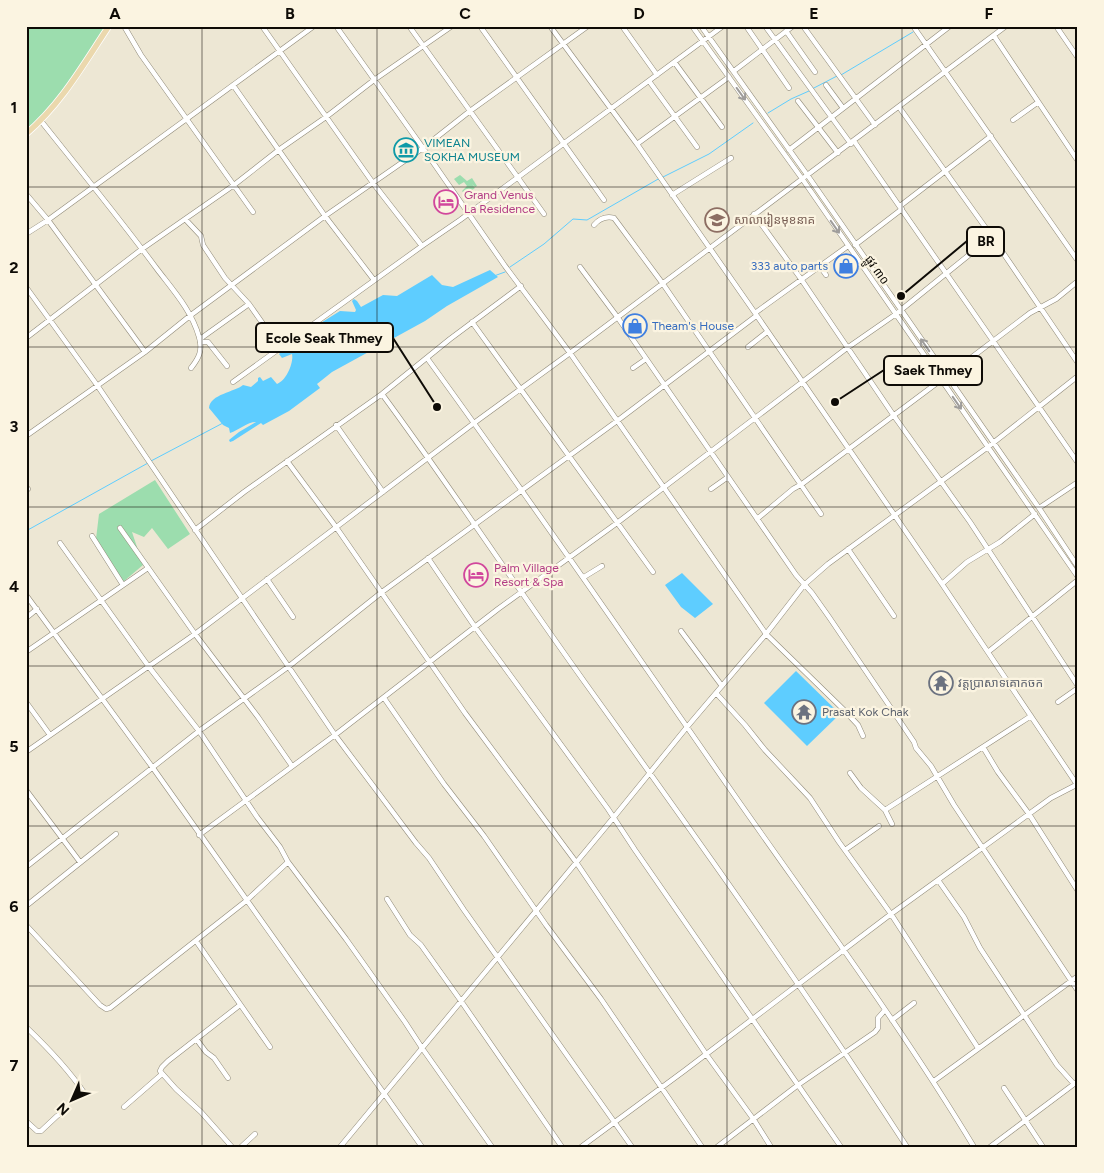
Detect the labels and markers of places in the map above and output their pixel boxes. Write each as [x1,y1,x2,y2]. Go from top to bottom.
place label: VIMEAN SOKHA MUSEUM [424,136,520,164]
museum icon: VIMEAN SOKHA MUSEUM [393,137,419,163]
place label: Grand Venus La Residence [464,188,536,216]
hotel icon: Grand Venus La Residence [433,189,459,215]
school or university icon: សាលារៀនមុខនាគ [704,207,730,233]
place label: សាលារៀនមុខនាគ [734,212,815,227]
callout: BR [967,227,1004,256]
shop icon: 333 auto parts [833,253,859,279]
place label: 333 auto parts [751,259,828,273]
shop icon: Theam's House [622,313,648,339]
place label: Theam's House [652,319,734,333]
callout: Ecole Seak Thmey [256,323,393,352]
callout: Saek Thmey [884,356,982,385]
place label: Palm Village Resort & Spa [494,561,563,589]
hotel icon: Palm Village Resort & Spa [463,562,489,588]
temple icon: វត្តប្រាសាទគោកចក [928,670,954,696]
place label: វត្តប្រាសាទគោកចក [958,676,1043,690]
temple icon: Prasat Kok Chak [791,699,817,725]
place label: Prasat Kok Chak [822,705,909,719]

